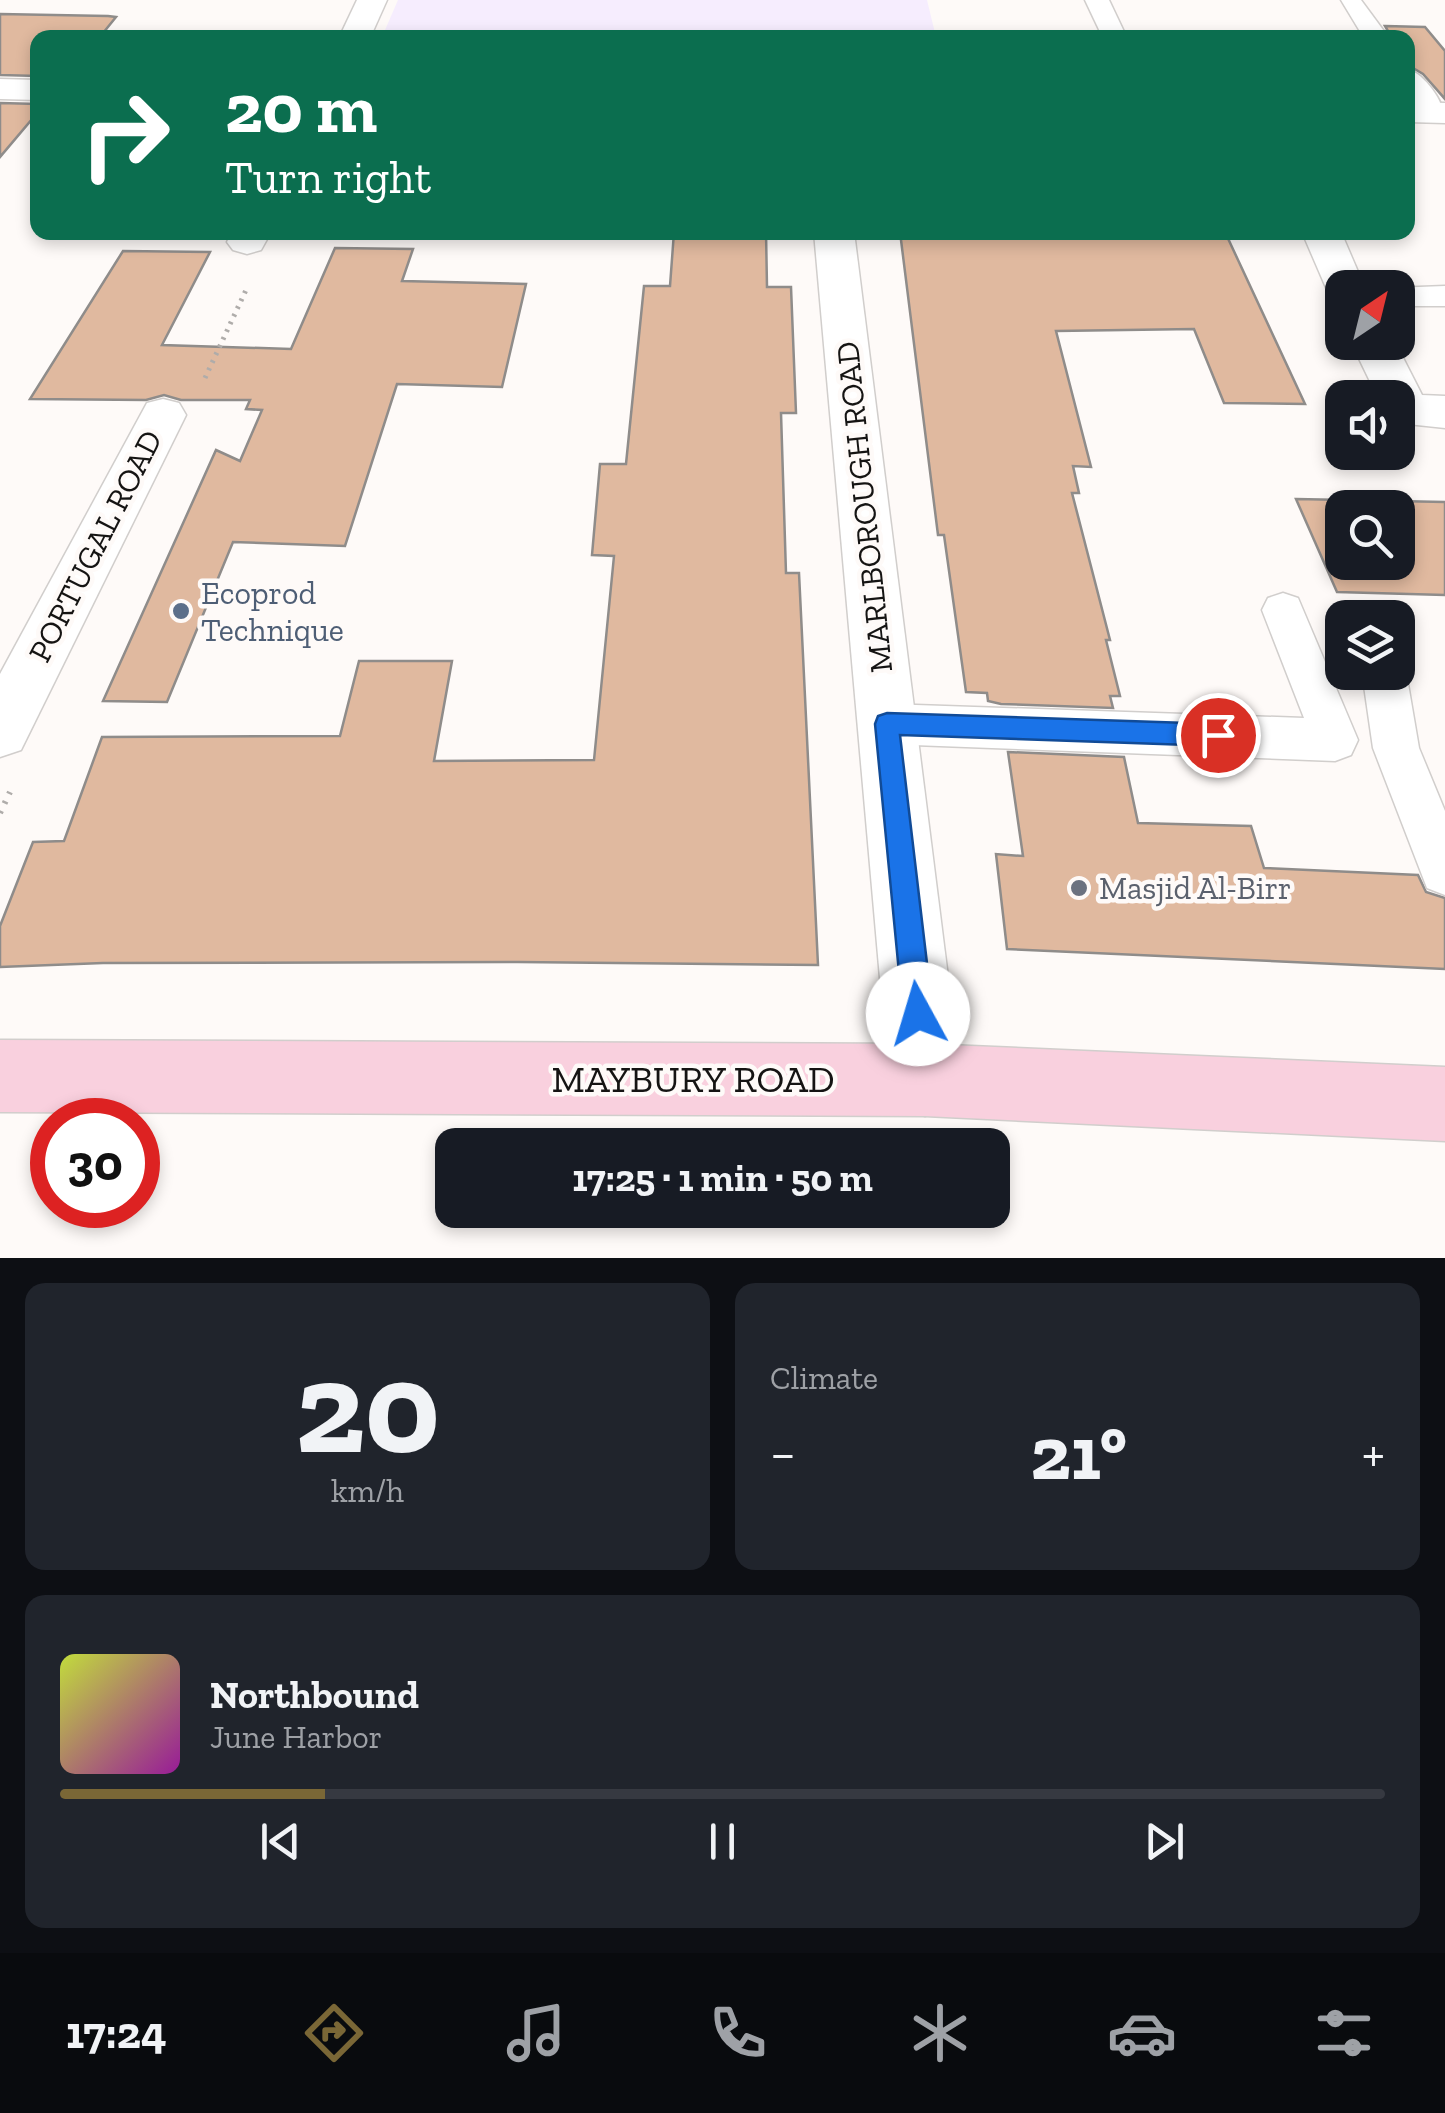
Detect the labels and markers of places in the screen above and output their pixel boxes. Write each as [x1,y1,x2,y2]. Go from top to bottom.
place label: Ecoprod Technique [201,574,344,649]
marker: Ecoprod Technique [170,600,192,622]
pin [1176,693,1261,778]
place label: Masjid Al-Birr [1099,869,1292,907]
marker: Masjid Al-Birr [1068,877,1090,899]

